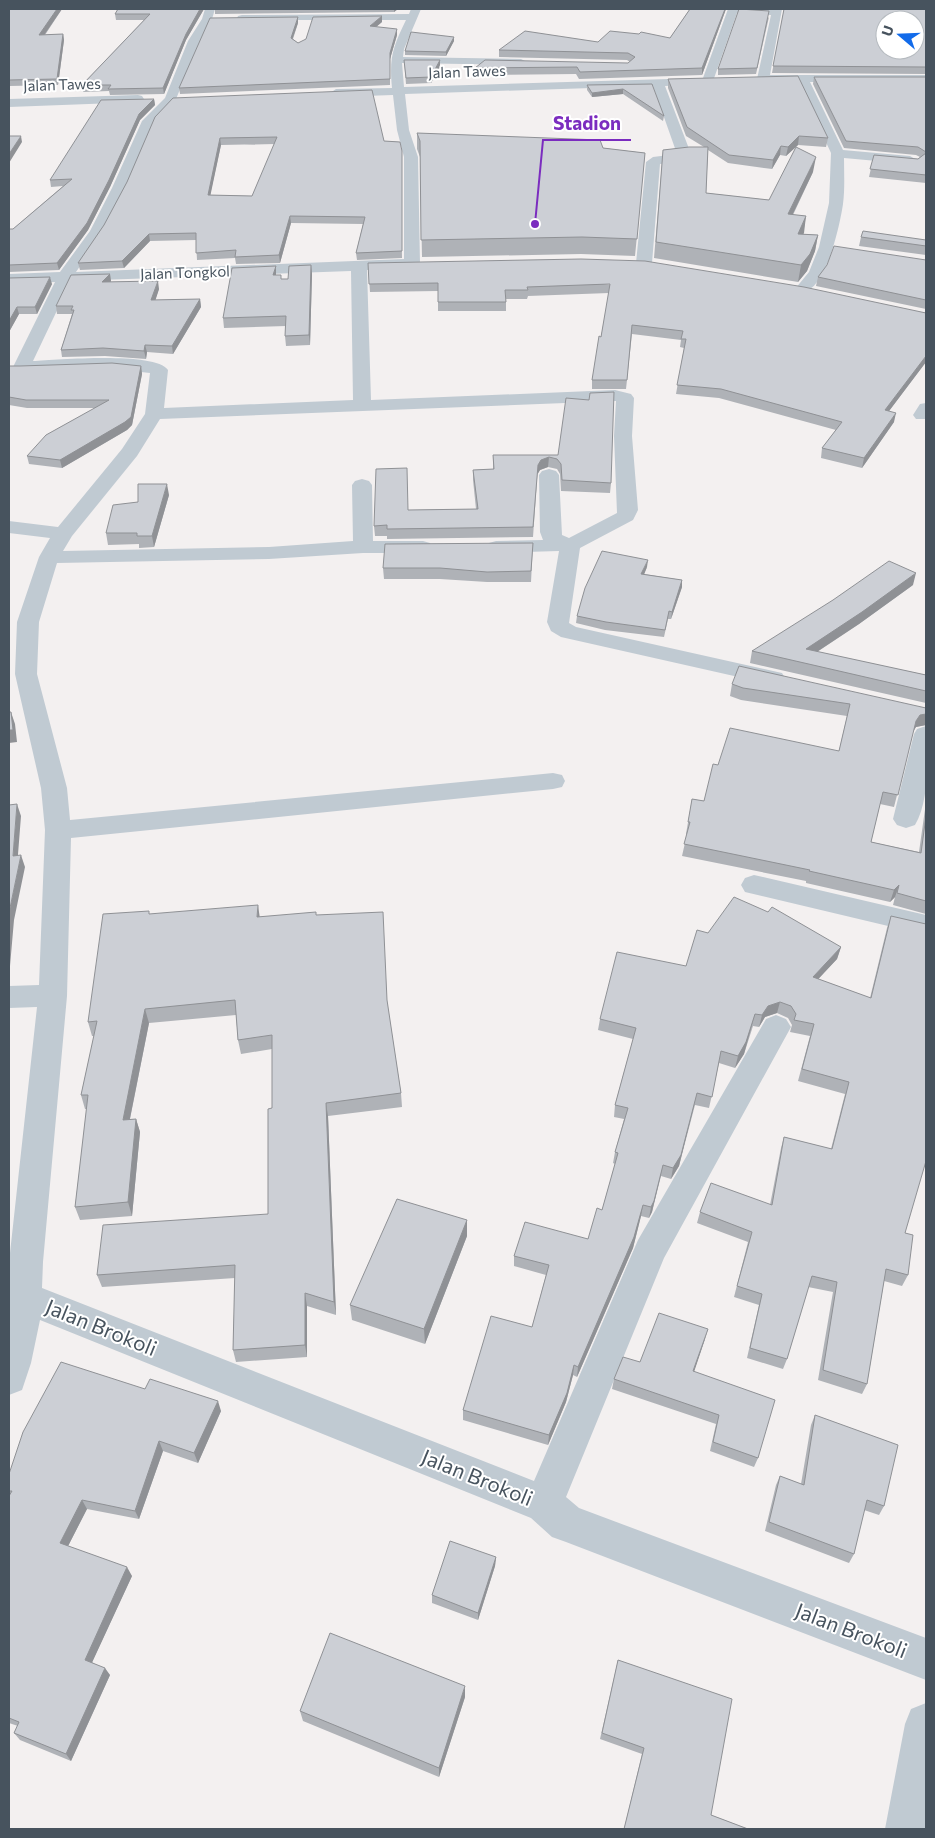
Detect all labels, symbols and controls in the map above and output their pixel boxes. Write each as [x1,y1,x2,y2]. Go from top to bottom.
north arrow [875,10,925,60]
text: U [878,23,897,38]
street label: Jalan Tawes [428,61,506,81]
street label: Jalan Tawes [23,74,101,94]
callout: Stadion [543,106,631,140]
text: Stadion [553,111,621,134]
street label: Jalan Tongkol [140,261,230,283]
street label: Jalan Brokoli [42,1293,161,1360]
street label: Jalan Brokoli [418,1443,537,1510]
street label: Jalan Brokoli [792,1597,911,1662]

